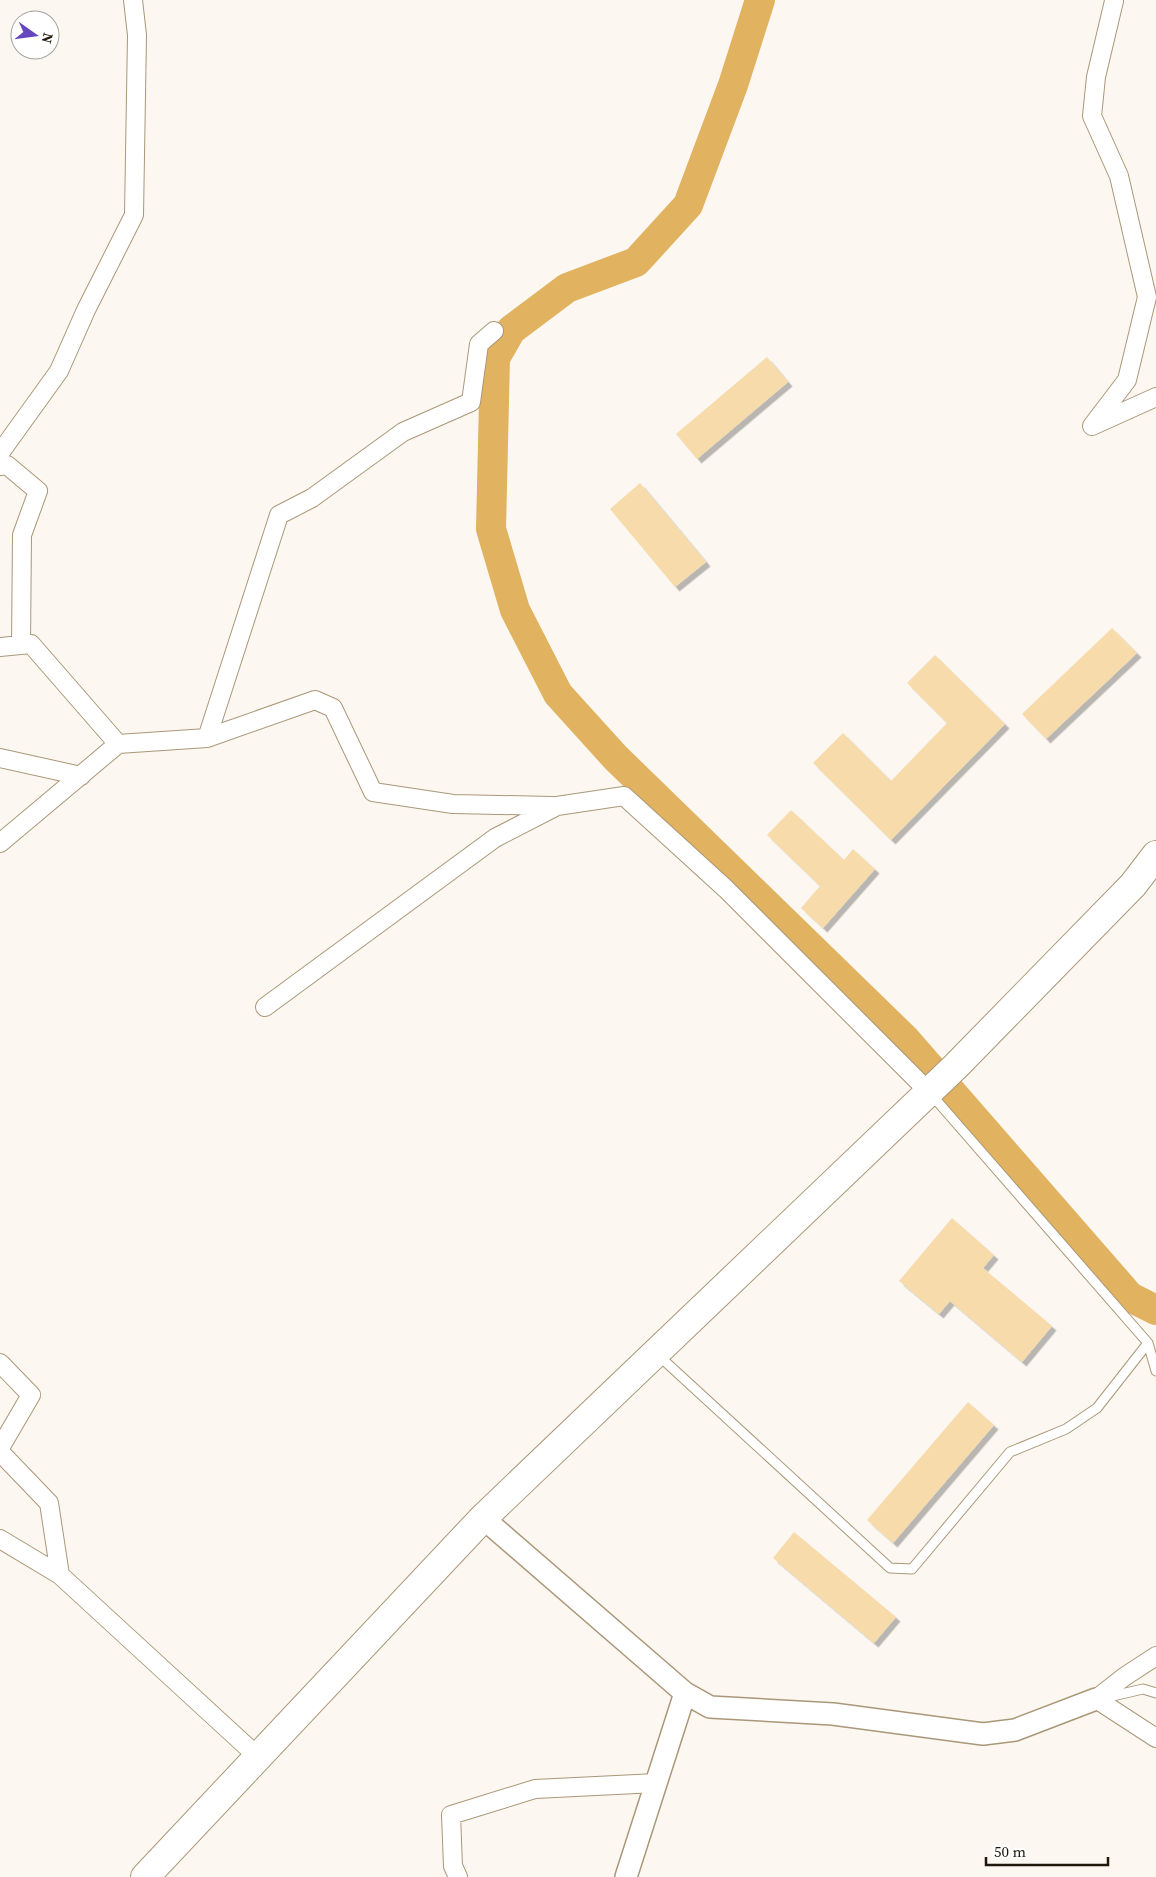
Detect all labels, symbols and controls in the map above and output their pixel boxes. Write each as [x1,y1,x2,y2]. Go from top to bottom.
north arrow [10,10,60,60]
text: N [37,31,59,46]
scale bar [986,1834,1108,1866]
text: 50 m [994,1841,1026,1862]

